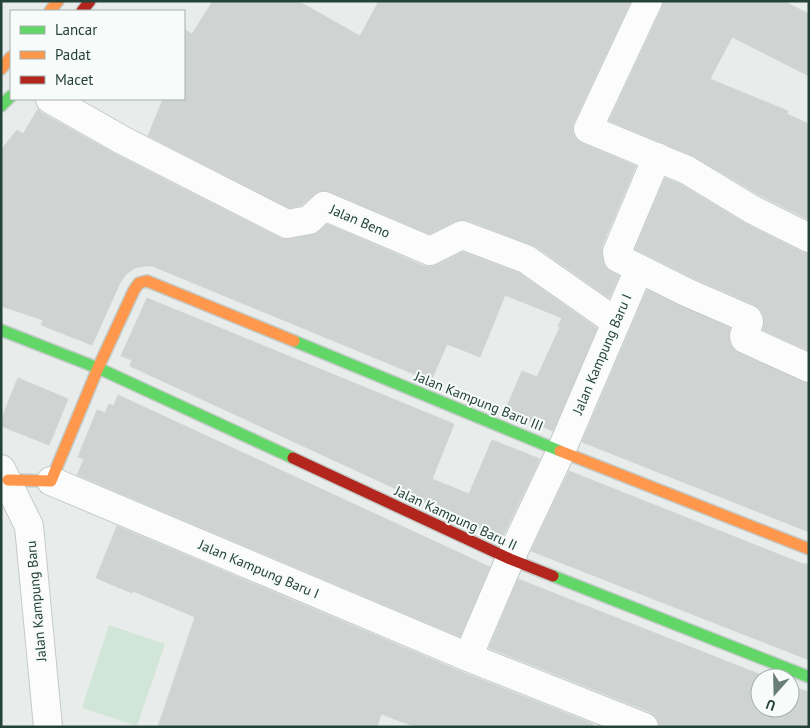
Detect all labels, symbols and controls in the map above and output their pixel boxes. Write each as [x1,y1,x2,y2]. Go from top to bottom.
legend [10,10,185,100]
text: Lancar [55,20,97,39]
text: Padat [55,45,91,64]
text: Macet [55,70,93,89]
street label: Jalan Beno [326,200,393,242]
street label: Jalan Kampung Baru I [568,291,636,418]
street label: Jalan Kampung Baru III [411,367,546,435]
street label: Jalan Kampung Baru II [391,481,520,554]
street label: Jalan Kampung Baru I [195,535,322,603]
street label: Jalan Kampung Baru [22,540,50,663]
north arrow [750,668,800,718]
text: U [763,695,778,715]

